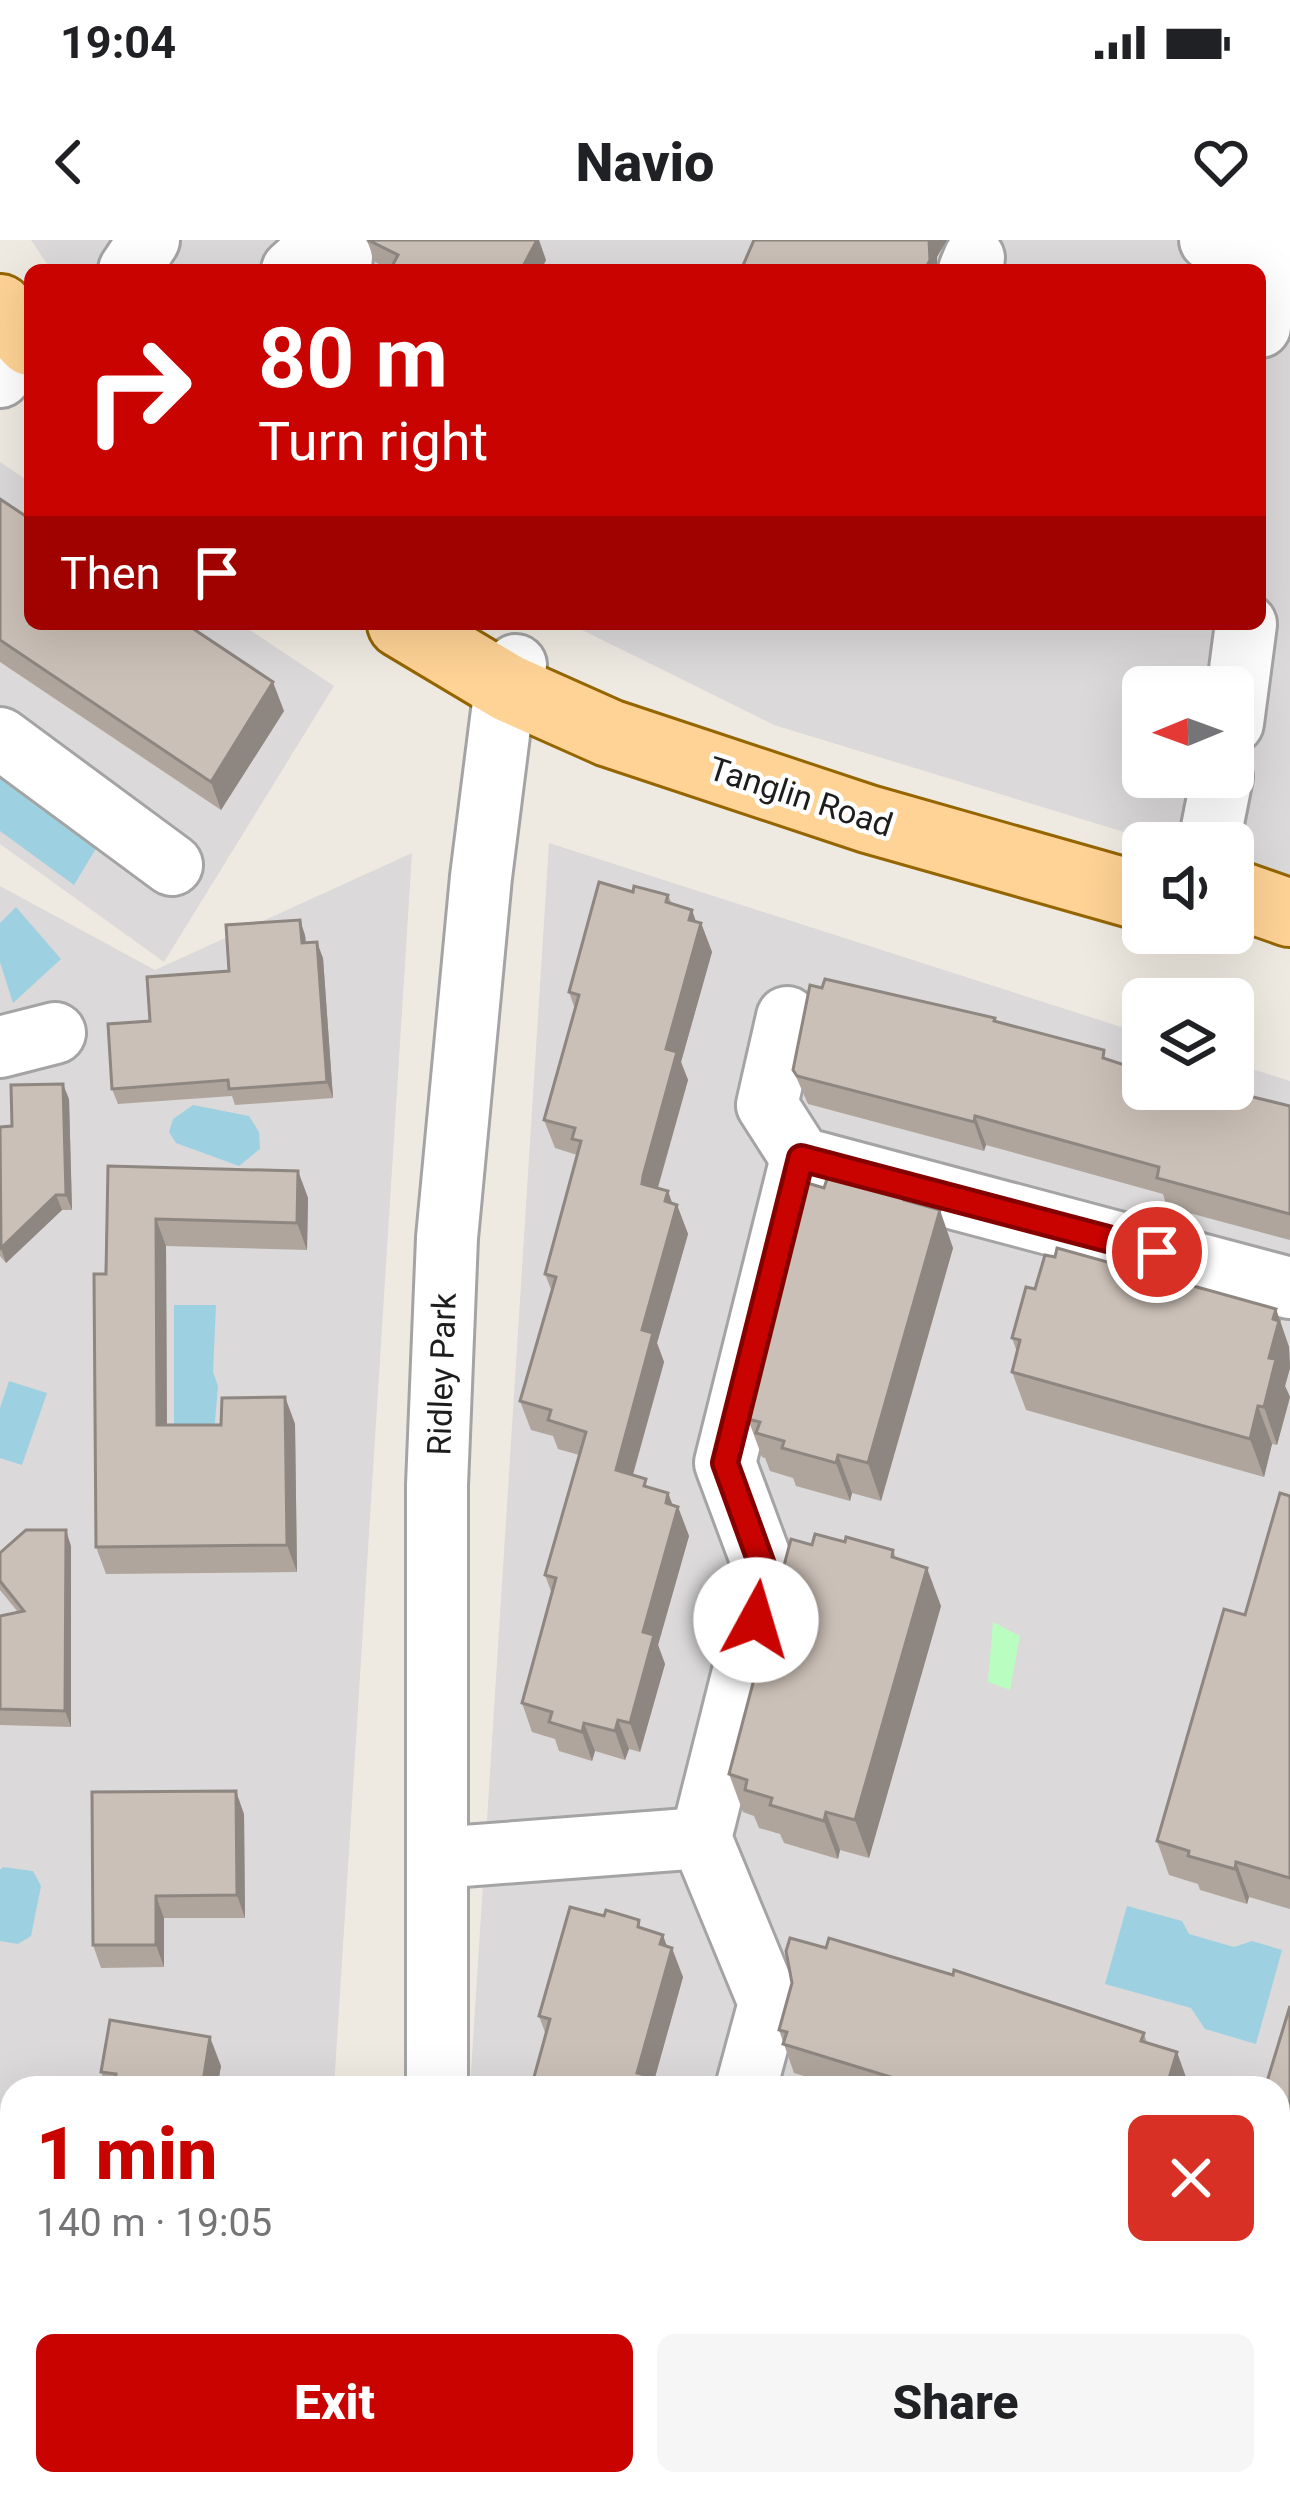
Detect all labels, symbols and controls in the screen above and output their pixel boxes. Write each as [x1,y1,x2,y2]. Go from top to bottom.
text: 19:04 [60,16,176,69]
icon: back [36,129,102,195]
icon: heart [1188,129,1254,195]
text: Navio [575,131,715,194]
text: 80 m [258,309,448,408]
icon: right [60,312,216,468]
text: Turn right [258,410,488,473]
icon: arrive [184,540,250,606]
text: Then [60,547,160,600]
north arrow [1122,666,1254,798]
map controls [1122,666,1254,1110]
street label: Tanglin Road [704,748,898,844]
button: sound [1122,822,1254,954]
button: layers [1122,978,1254,1110]
pin [1106,1201,1208,1303]
icon: arrive [1124,1219,1190,1285]
street label: Ridley Park [419,1292,464,1456]
position arrow [693,1557,819,1683]
text: 1 min [36,2112,218,2197]
button: close [1128,2115,1254,2241]
text: 140 m · 19:05 [36,2200,272,2246]
button: Exit [36,2334,633,2472]
button: Share [657,2334,1254,2472]

